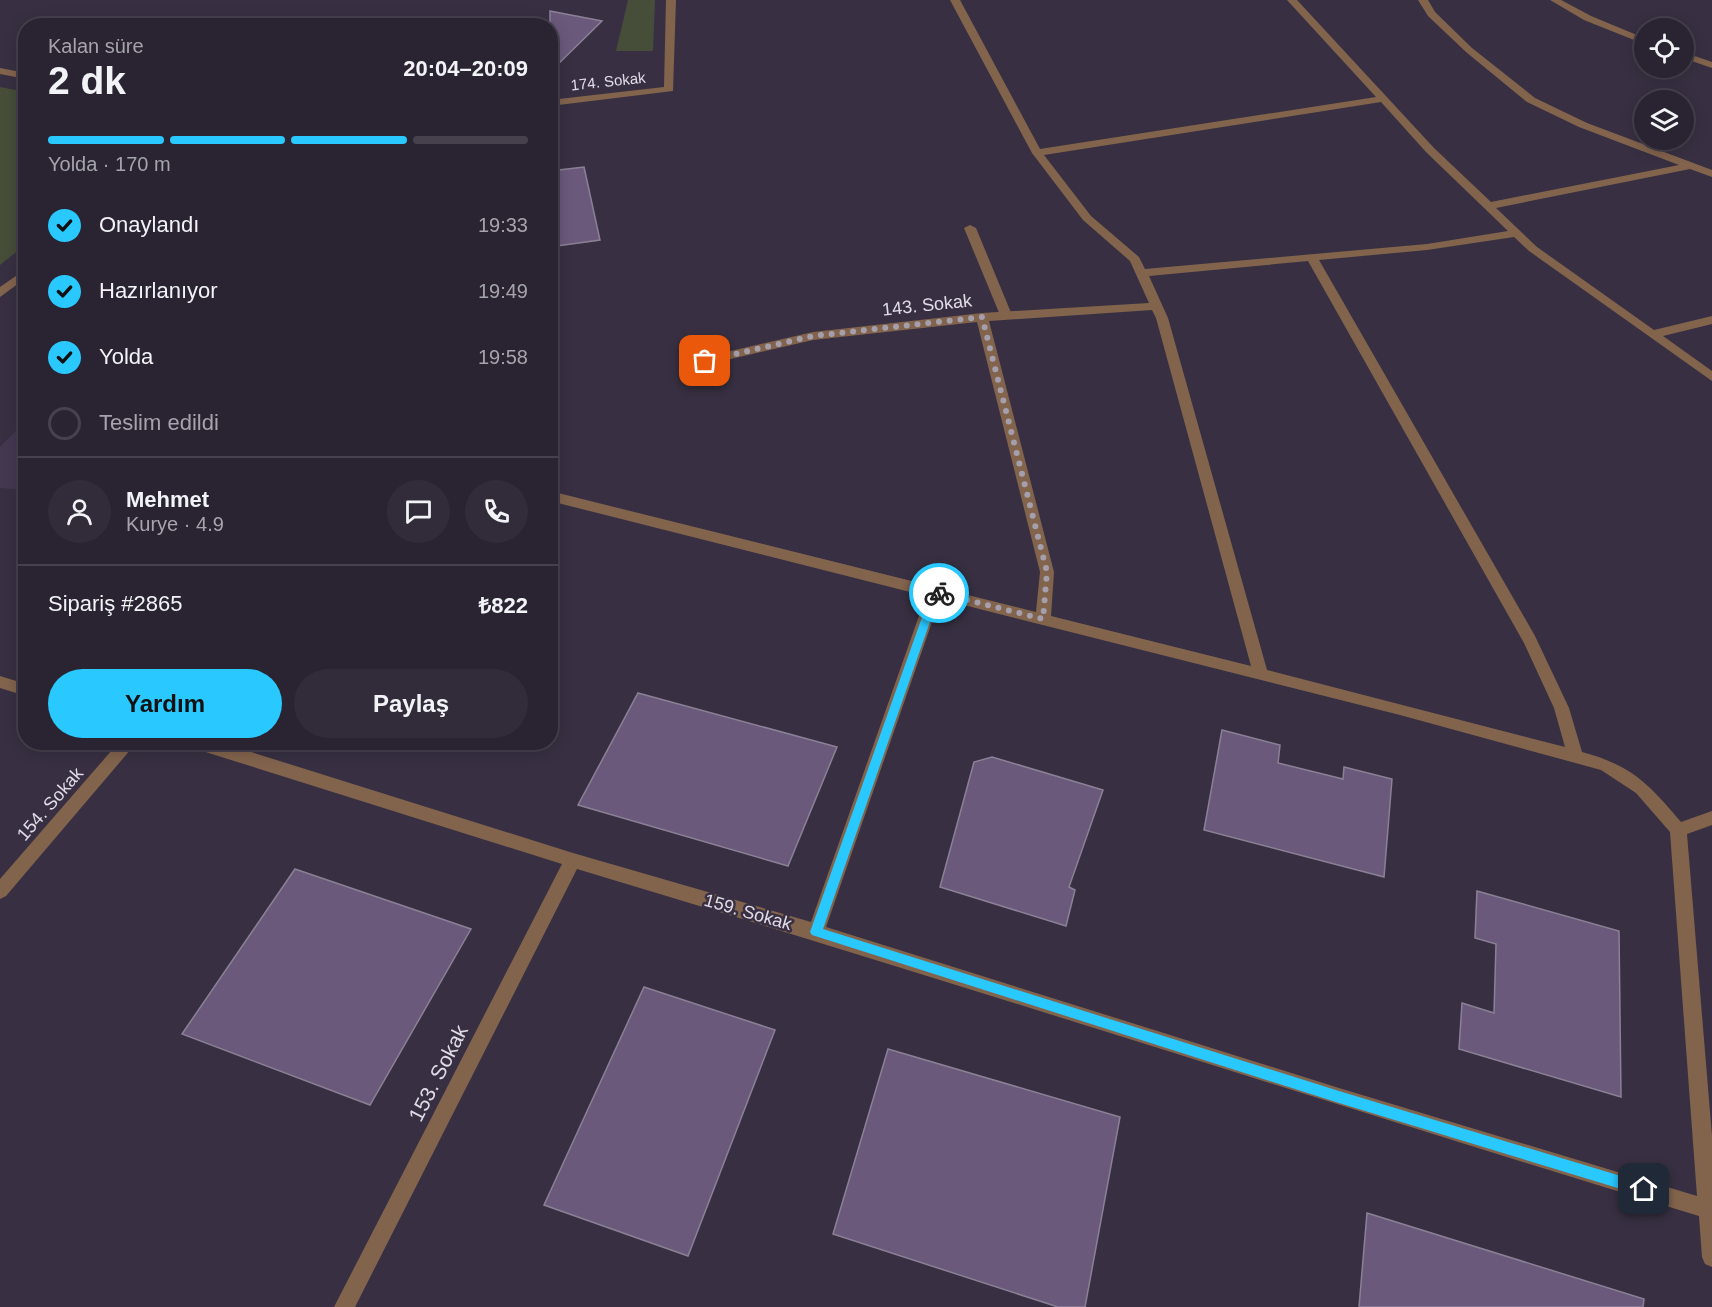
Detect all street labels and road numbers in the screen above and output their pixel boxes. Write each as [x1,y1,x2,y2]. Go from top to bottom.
street label: 174. Sokak [570,69,647,93]
street label: 143. Sokak [881,290,974,320]
street label: 154. Sokak [13,763,88,845]
street label: 159. Sokak [702,890,795,934]
street label: 153. Sokak [404,1021,472,1125]

